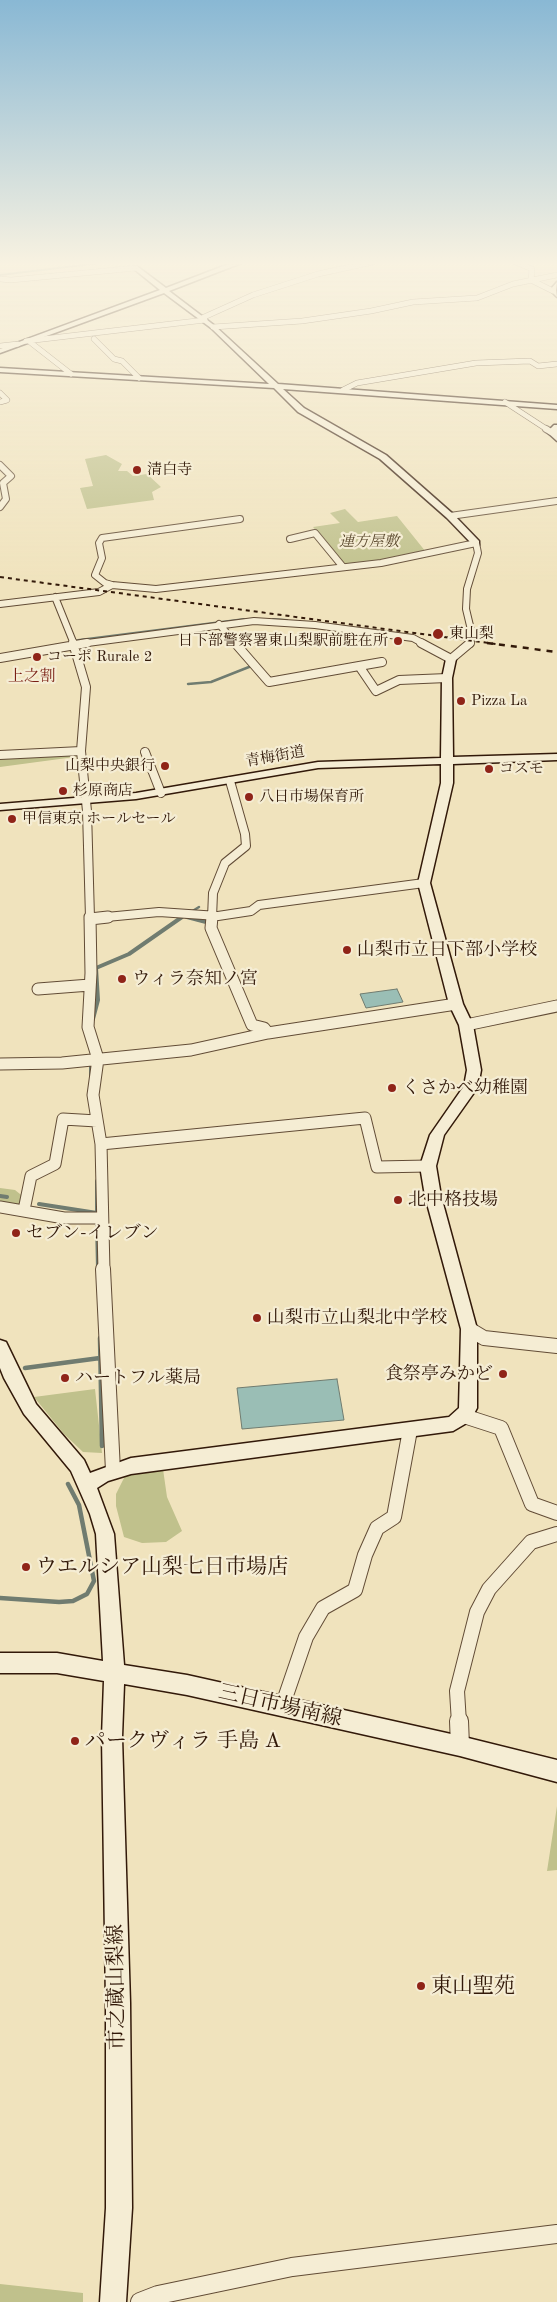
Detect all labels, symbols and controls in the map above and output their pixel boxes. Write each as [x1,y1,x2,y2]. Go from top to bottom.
place label: 清白寺 [147,461,192,479]
marker: 清白寺 [131,464,143,476]
park label: 連方屋敷 [339,533,399,551]
place label: 東山梨 [449,625,494,643]
marker: 東山梨 [431,627,445,641]
place label: 日下部警察署東山梨駅前駐在所 [178,632,388,650]
marker: 日下部警察署東山梨駅前駐在所 [392,635,404,647]
place label: コーポ Rurale 2 [47,648,152,666]
marker: コーポ Rurale 2 [31,651,43,663]
district label: 上之割 [8,667,56,687]
place label: Pizza La [471,692,528,710]
marker: Pizza La [455,695,467,707]
street label: 青梅街道 [244,743,306,771]
place label: 山梨中央銀行 [65,757,155,775]
marker: 山梨中央銀行 [159,760,171,772]
place label: コスモ [499,760,544,778]
marker: コスモ [483,763,495,775]
place label: 杉原商店 [73,782,133,800]
marker: 杉原商店 [57,785,69,797]
place label: 八日市場保育所 [259,788,364,806]
marker: 八日市場保育所 [243,791,255,803]
place label: 甲信東京 ホールセール [22,810,176,828]
marker: 甲信東京 ホールセール [6,813,18,825]
place label: 山梨市立日下部小学校 [357,939,537,961]
marker: 山梨市立日下部小学校 [341,944,353,956]
place label: ウィラ奈知ノ宮 [132,968,258,990]
marker: ウィラ奈知ノ宮 [116,973,128,985]
place label: くさかべ幼稚園 [402,1077,528,1099]
marker: くさかべ幼稚園 [386,1082,398,1094]
place label: 北中格技場 [408,1189,498,1211]
marker: 北中格技場 [392,1194,404,1206]
place label: セブン-イレブン [26,1222,159,1244]
marker: セブン-イレブン [10,1227,22,1239]
place label: 山梨市立山梨北中学校 [267,1307,447,1329]
marker: 山梨市立山梨北中学校 [251,1312,263,1324]
place label: 食祭亭みかど [385,1363,493,1385]
place label: ハートフル薬局 [75,1367,201,1389]
marker: 食祭亭みかど [497,1368,509,1380]
marker: ハートフル薬局 [59,1372,71,1384]
place label: ウエルシア山梨七日市場店 [36,1554,288,1580]
marker: ウエルシア山梨七日市場店 [20,1561,32,1573]
street label: 三日市場南線 [216,1680,344,1732]
place label: パークヴィラ 手島 A [85,1728,281,1754]
marker: パークヴィラ 手島 A [69,1735,81,1747]
street label: 市之蔵山梨線 [103,1924,131,2050]
place label: 東山聖苑 [431,1973,515,1999]
marker: 東山聖苑 [415,1980,427,1992]

